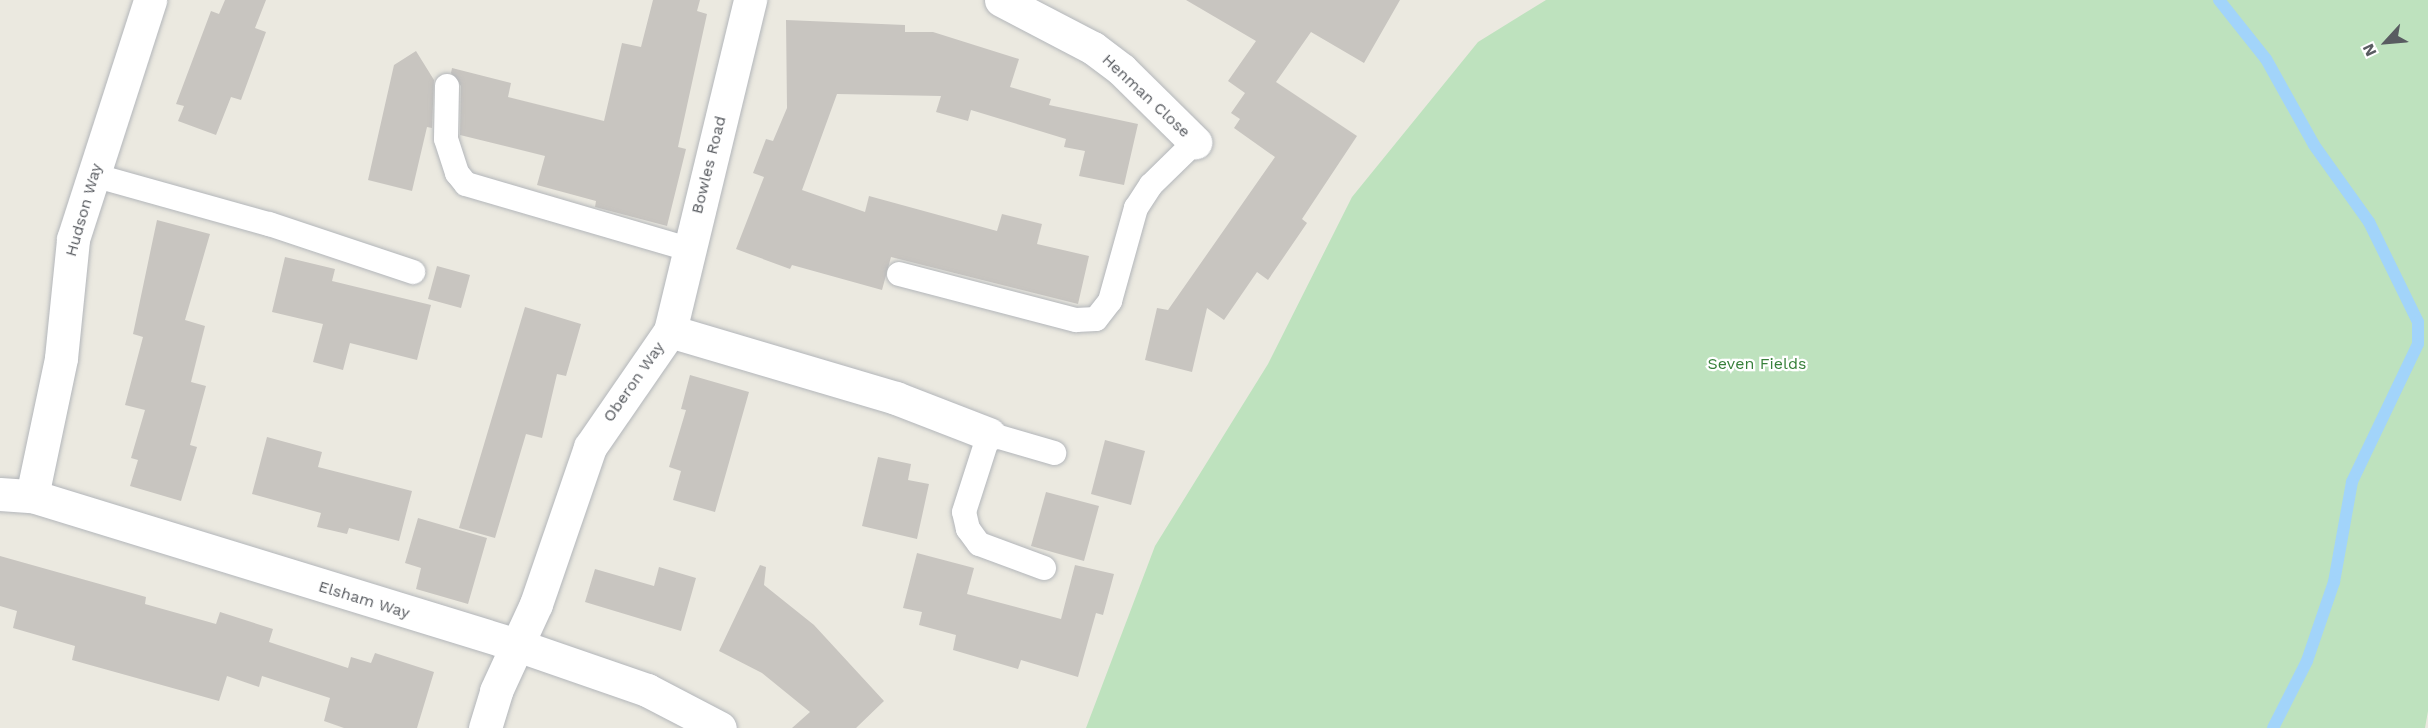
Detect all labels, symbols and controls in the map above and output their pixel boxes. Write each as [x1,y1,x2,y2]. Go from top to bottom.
north arrow [2356,12,2416,72]
text: N [2358,41,2381,60]
street label: Henman Close [1098,50,1194,142]
street label: Bowles Road [688,114,730,216]
street label: Hudson Way [61,161,107,259]
street label: Oberon Way [599,338,669,426]
park label: Seven Fields [1708,354,1806,374]
street label: Elsham Way [316,577,412,623]

